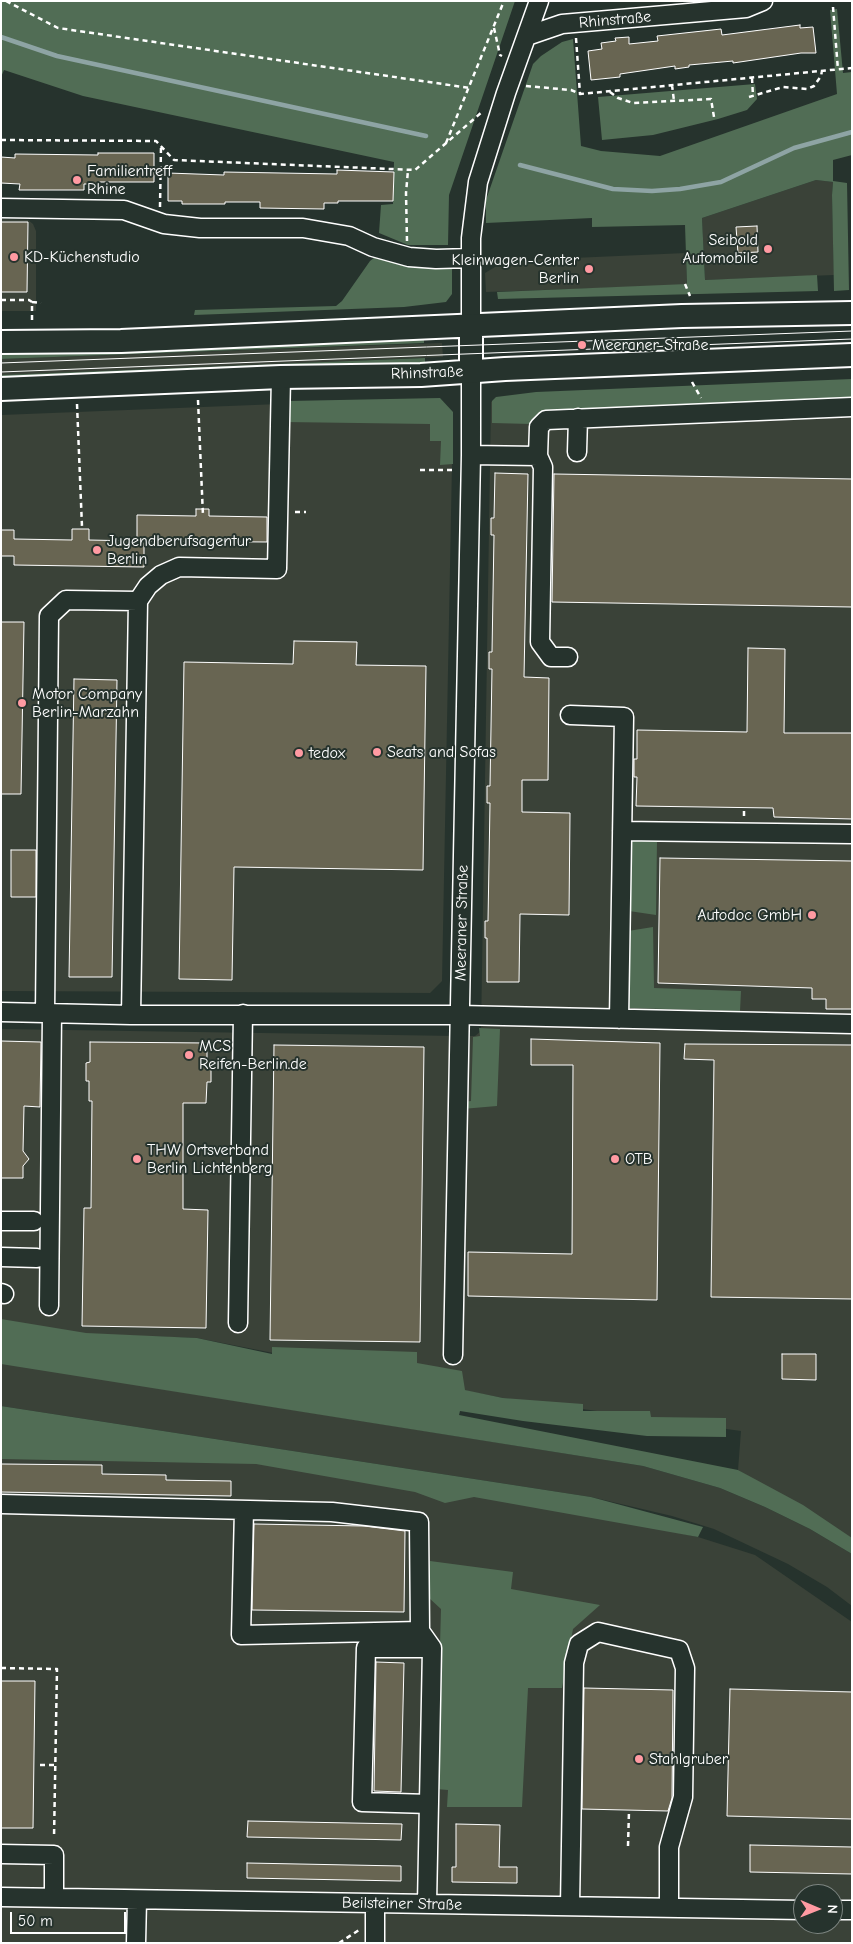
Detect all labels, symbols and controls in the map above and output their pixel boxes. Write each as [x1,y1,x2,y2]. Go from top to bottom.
street label: Rhinstraße [578,7,652,33]
place label: Familientreff Rhine [87,161,172,199]
marker: Familientreff Rhine [71,174,83,186]
place label: Seibold Automobile [683,230,758,268]
marker: Seibold Automobile [762,243,774,255]
place label: KD-Küchenstudio [24,247,140,267]
place label: Kleinwagen-Center Berlin [452,250,579,288]
marker: KD-Küchenstudio [8,251,20,263]
marker: Kleinwagen-Center Berlin [583,263,595,275]
place label: Meeraner Straße [592,335,708,355]
marker: Meeraner Straße [576,339,588,351]
street label: Rhinstraße [390,362,464,384]
place label: Jugendberufsagentur Berlin [107,531,251,569]
marker: Jugendberufsagentur Berlin [91,544,103,556]
place label: Motor Company Berlin-Marzahn [32,684,142,722]
marker: Motor Company Berlin-Marzahn [16,697,28,709]
place label: Seats and Sofas [387,742,496,762]
place label: tedox [309,743,345,763]
marker: Seats and Sofas [371,746,383,758]
marker: tedox [293,747,305,759]
street label: Meeraner Straße [451,865,473,981]
place label: Autodoc GmbH [697,905,802,925]
marker: Autodoc GmbH [806,909,818,921]
place label: MCS Reifen-Berlin.de [199,1036,307,1074]
marker: MCS Reifen-Berlin.de [183,1049,195,1061]
place label: THW Ortsverband Berlin Lichtenberg [147,1140,272,1178]
place label: OTB [625,1149,653,1169]
marker: THW Ortsverband Berlin Lichtenberg [131,1153,143,1165]
marker: OTB [609,1153,621,1165]
place label: Stahlgruber [649,1749,728,1769]
marker: Stahlgruber [633,1753,645,1765]
north arrow [793,1884,843,1934]
street label: Beilsteiner Straße [342,1893,462,1915]
scale bar [12,1902,129,1934]
text: N [824,1905,841,1914]
text: 50 m [18,1912,53,1930]

